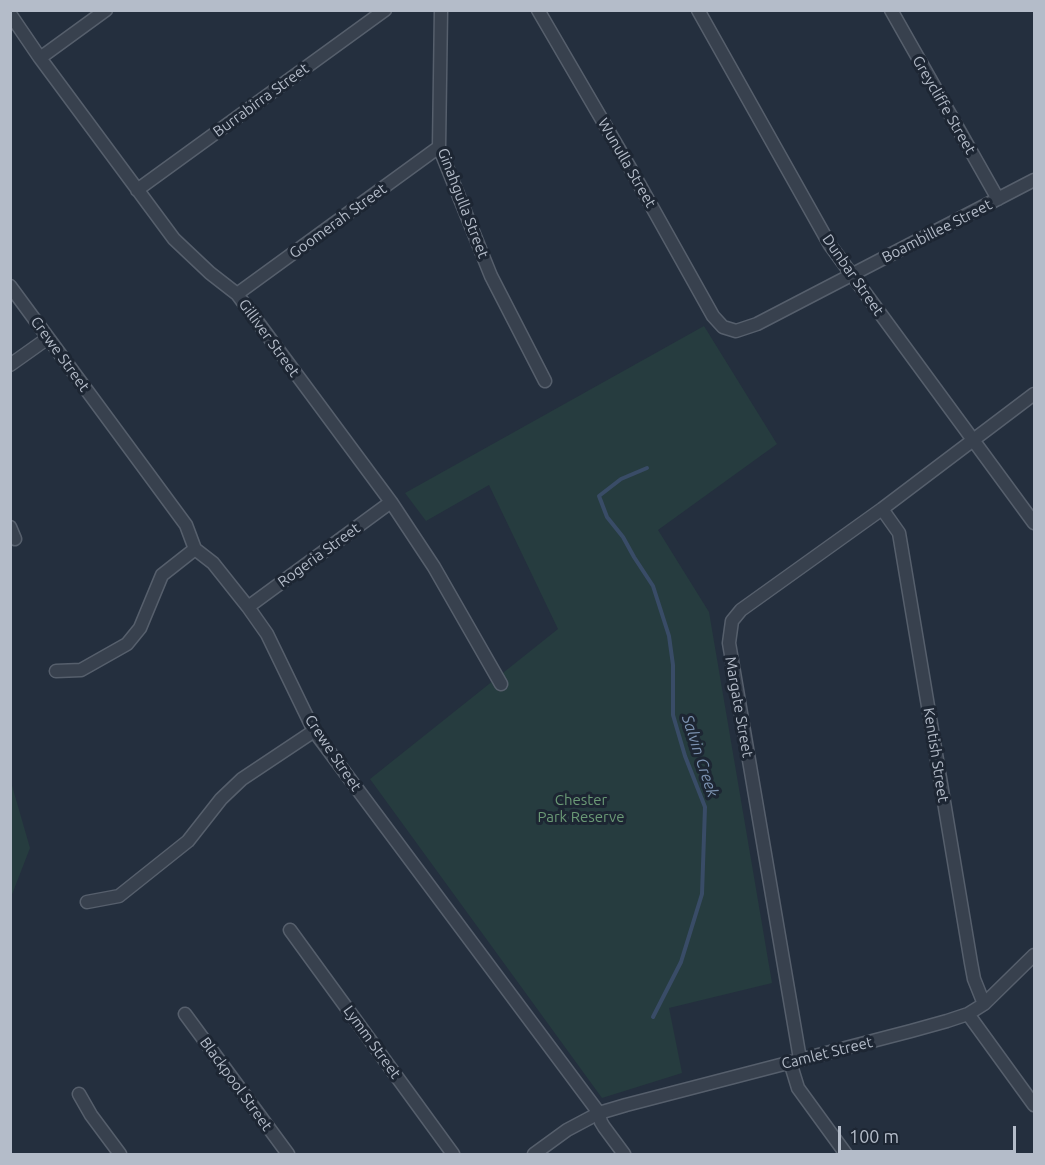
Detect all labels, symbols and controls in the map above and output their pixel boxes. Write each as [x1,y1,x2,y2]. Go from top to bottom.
street label: Greycliffe Street [909,53,979,157]
street label: Burrabirra Street [210,59,312,141]
street label: Wunulla Street [594,115,660,211]
street label: Ginahgulla Street [434,145,492,261]
street label: Goomerah Street [286,180,390,262]
street label: Boambillee Street [879,195,995,267]
street label: Dunbar Street [818,231,888,319]
street label: Gilliver Street [235,296,303,380]
street label: Crewe Street [27,313,93,395]
street label: Rogeria Street [274,519,364,591]
street label: Margate Street [721,655,757,759]
street label: Kentish Street [920,706,952,804]
street label: Crewe Street [301,711,365,795]
water label: Salvin Creek [678,712,722,800]
park label: Chester Park Reserve [537,791,625,826]
street label: Lymm Street [339,1002,405,1082]
street label: Camlet Street [780,1033,874,1073]
street label: Blackpool Street [196,1034,276,1134]
scale bar [841,1114,1020,1152]
text: 100 m [849,1126,899,1146]

